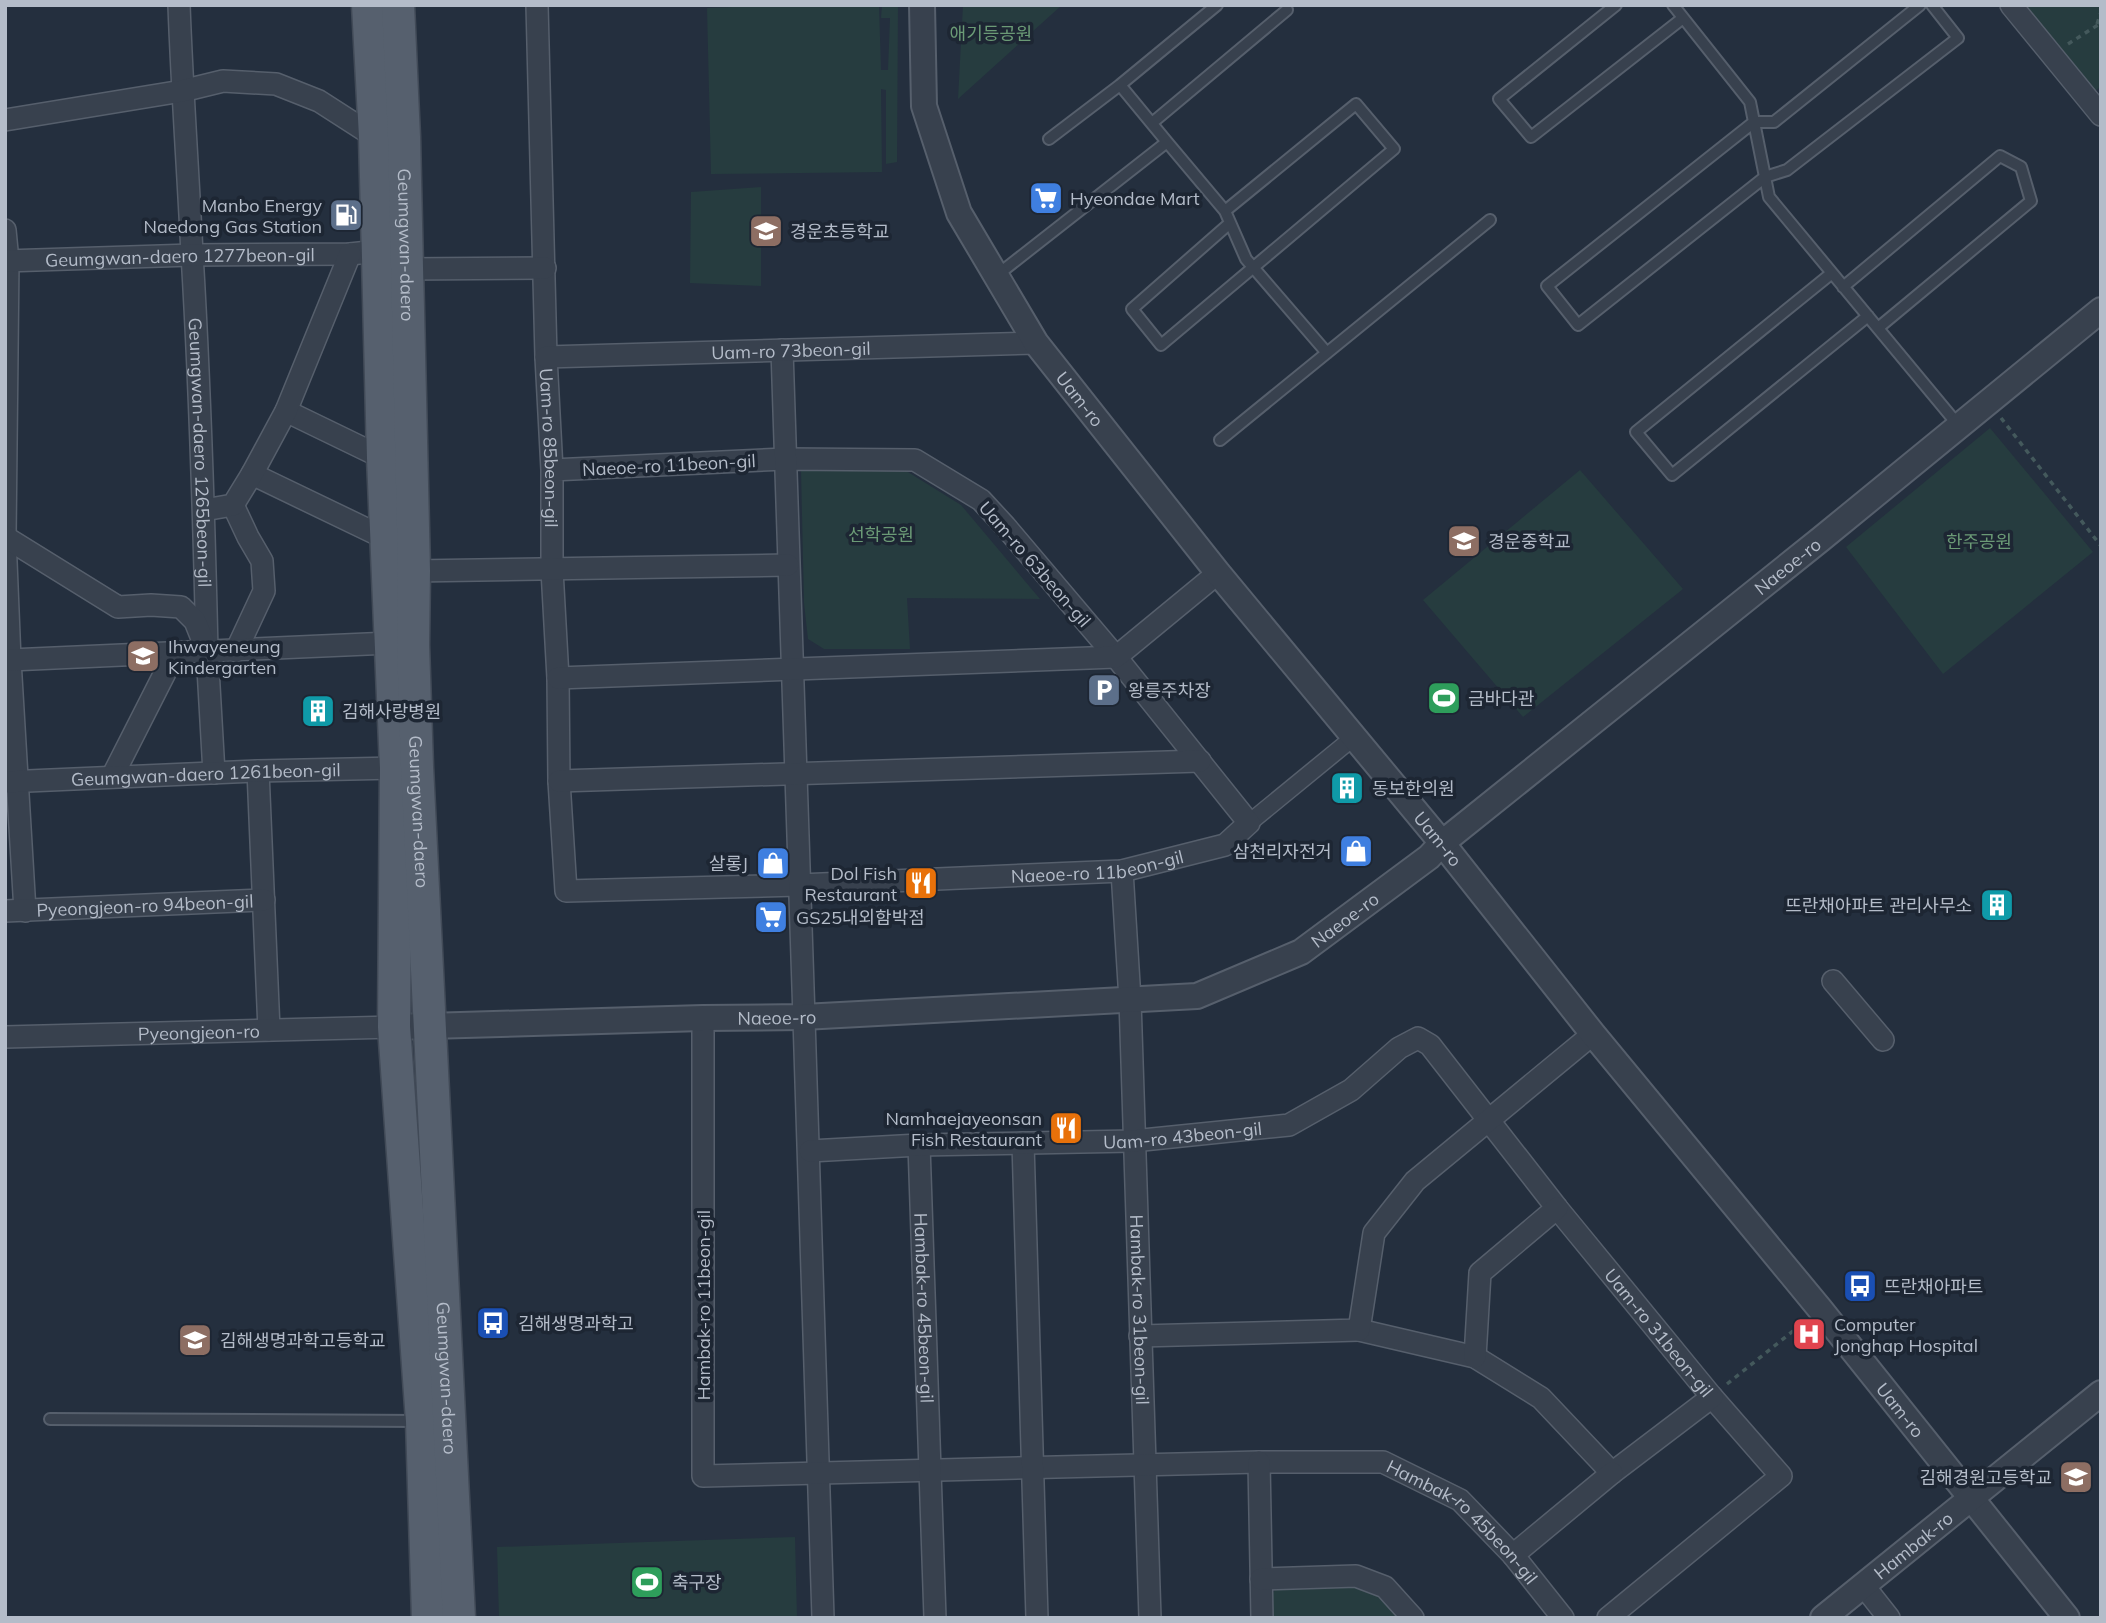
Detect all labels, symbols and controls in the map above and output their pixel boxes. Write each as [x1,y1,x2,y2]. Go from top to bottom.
park label: 애기등공원 [950,22,1032,45]
street label: Geumgwan-daero [393,168,420,322]
supermarket icon: Hyeondae Mart [1027,179,1065,217]
place label: Hyeondae Mart [1070,187,1199,210]
place label: Manbo Energy Naedong Gas Station [144,194,322,238]
fuel station icon: Manbo Energy Naedong Gas Station [327,196,365,234]
school or university icon: 경운초등학교 [747,212,785,250]
place label: 경운초등학교 [790,220,889,243]
street label: Geumgwan-daero 1277beon-gil [45,243,315,271]
street label: Geumgwan-daero 1265beon-gil [184,317,217,588]
street label: Uam-ro 73beon-gil [711,336,871,364]
street label: Uam-ro [1051,367,1109,431]
street label: Uam-ro 85beon-gil [535,368,564,527]
street label: Naeoe-ro 11beon-gil [582,449,756,481]
street label: Uam-ro 63beon-gil [974,496,1096,632]
school or university icon: 경운중학교 [1445,522,1483,560]
park label: 선학공원 [848,523,914,546]
place label: 경운중학교 [1488,530,1571,553]
park label: 한주공원 [1946,530,2012,553]
street label: Naeoe-ro [1750,532,1825,600]
place label: Ihwayeneung Kindergarten [168,635,281,679]
school or university icon: Ihwayeneung Kindergarten [124,637,162,675]
parking icon: 왕릉주차장 [1085,671,1123,709]
place label: 왕릉주차장 [1128,679,1211,702]
sports icon: 금바다관 [1425,679,1463,717]
place label: 금바다관 [1468,687,1535,710]
building icon: 김해사랑병원 [299,692,337,730]
place label: 김해사랑병원 [342,700,441,723]
street label: Geumgwan-daero [404,735,434,889]
street label: Geumgwan-daero 1261beon-gil [71,758,341,791]
building icon: 동보한의원 [1328,769,1366,807]
place label: 동보한의원 [1372,777,1455,800]
street label: Uam-ro [1409,806,1467,871]
shop icon: 삼천리자전거 [1337,832,1375,870]
place label: 삼천리자전거 [1233,840,1332,863]
shop icon: 살롱J [754,844,792,882]
street label: Naeoe-ro 11beon-gil [1011,844,1186,887]
place label: 살롱J [709,852,748,875]
place label: Dol Fish Restaurant [805,862,897,906]
restaurant icon: Dol Fish Restaurant [902,864,940,902]
building icon: 뜨란채아파트 관리사무소 [1978,886,2016,924]
street label: Naeoe-ro [1306,887,1383,952]
street label: Pyeongjeon-ro 94beon-gil [36,889,254,921]
place label: 뜨란채아파트 관리사무소 [1785,894,1972,917]
supermarket icon: GS25내외함박점 [752,898,790,936]
place label: GS25내외함박점 [796,906,925,929]
street label: Naeoe-ro [737,1005,817,1029]
street label: Pyeongjeon-ro [138,1019,260,1045]
place label: Namhaejayeonsan Fish Restaurant [885,1107,1042,1151]
restaurant icon: Namhaejayeonsan Fish Restaurant [1047,1109,1085,1147]
street label: Uam-ro 43beon-gil [1103,1116,1263,1153]
street label: Hambak-ro 11beon-gil [692,1210,715,1400]
street label: Hambak-ro 45beon-gil [910,1212,939,1403]
street label: Hambak-ro 31beon-gil [1125,1214,1155,1405]
street label: Uam-ro 31beon-gil [1600,1264,1719,1401]
bus stop icon: 뜨란채아파트 [1841,1267,1879,1305]
place label: 뜨란채아파트 [1884,1275,1983,1298]
street label: Geumgwan-daero [432,1301,462,1455]
bus stop icon: 김해생명과학고 [474,1304,512,1342]
place label: 김해생명과학고 [518,1312,634,1335]
place label: Computer Jonghap Hospital [1834,1313,1978,1357]
hospital icon: Computer Jonghap Hospital [1790,1315,1828,1353]
school or university icon: 김해생명과학고등학교 [176,1321,214,1359]
place label: 김해생명과학고등학교 [220,1329,386,1352]
street label: Uam-ro [1872,1378,1930,1442]
street label: Hambak-ro 45beon-gil [1383,1454,1543,1589]
school or university icon: 김해경원고등학교 [2057,1458,2095,1496]
place label: 김해경원고등학교 [1920,1466,2052,1489]
street label: Hambak-ro [1869,1506,1957,1584]
sports icon: 축구장 [628,1563,666,1601]
place label: 축구장 [672,1571,722,1594]

